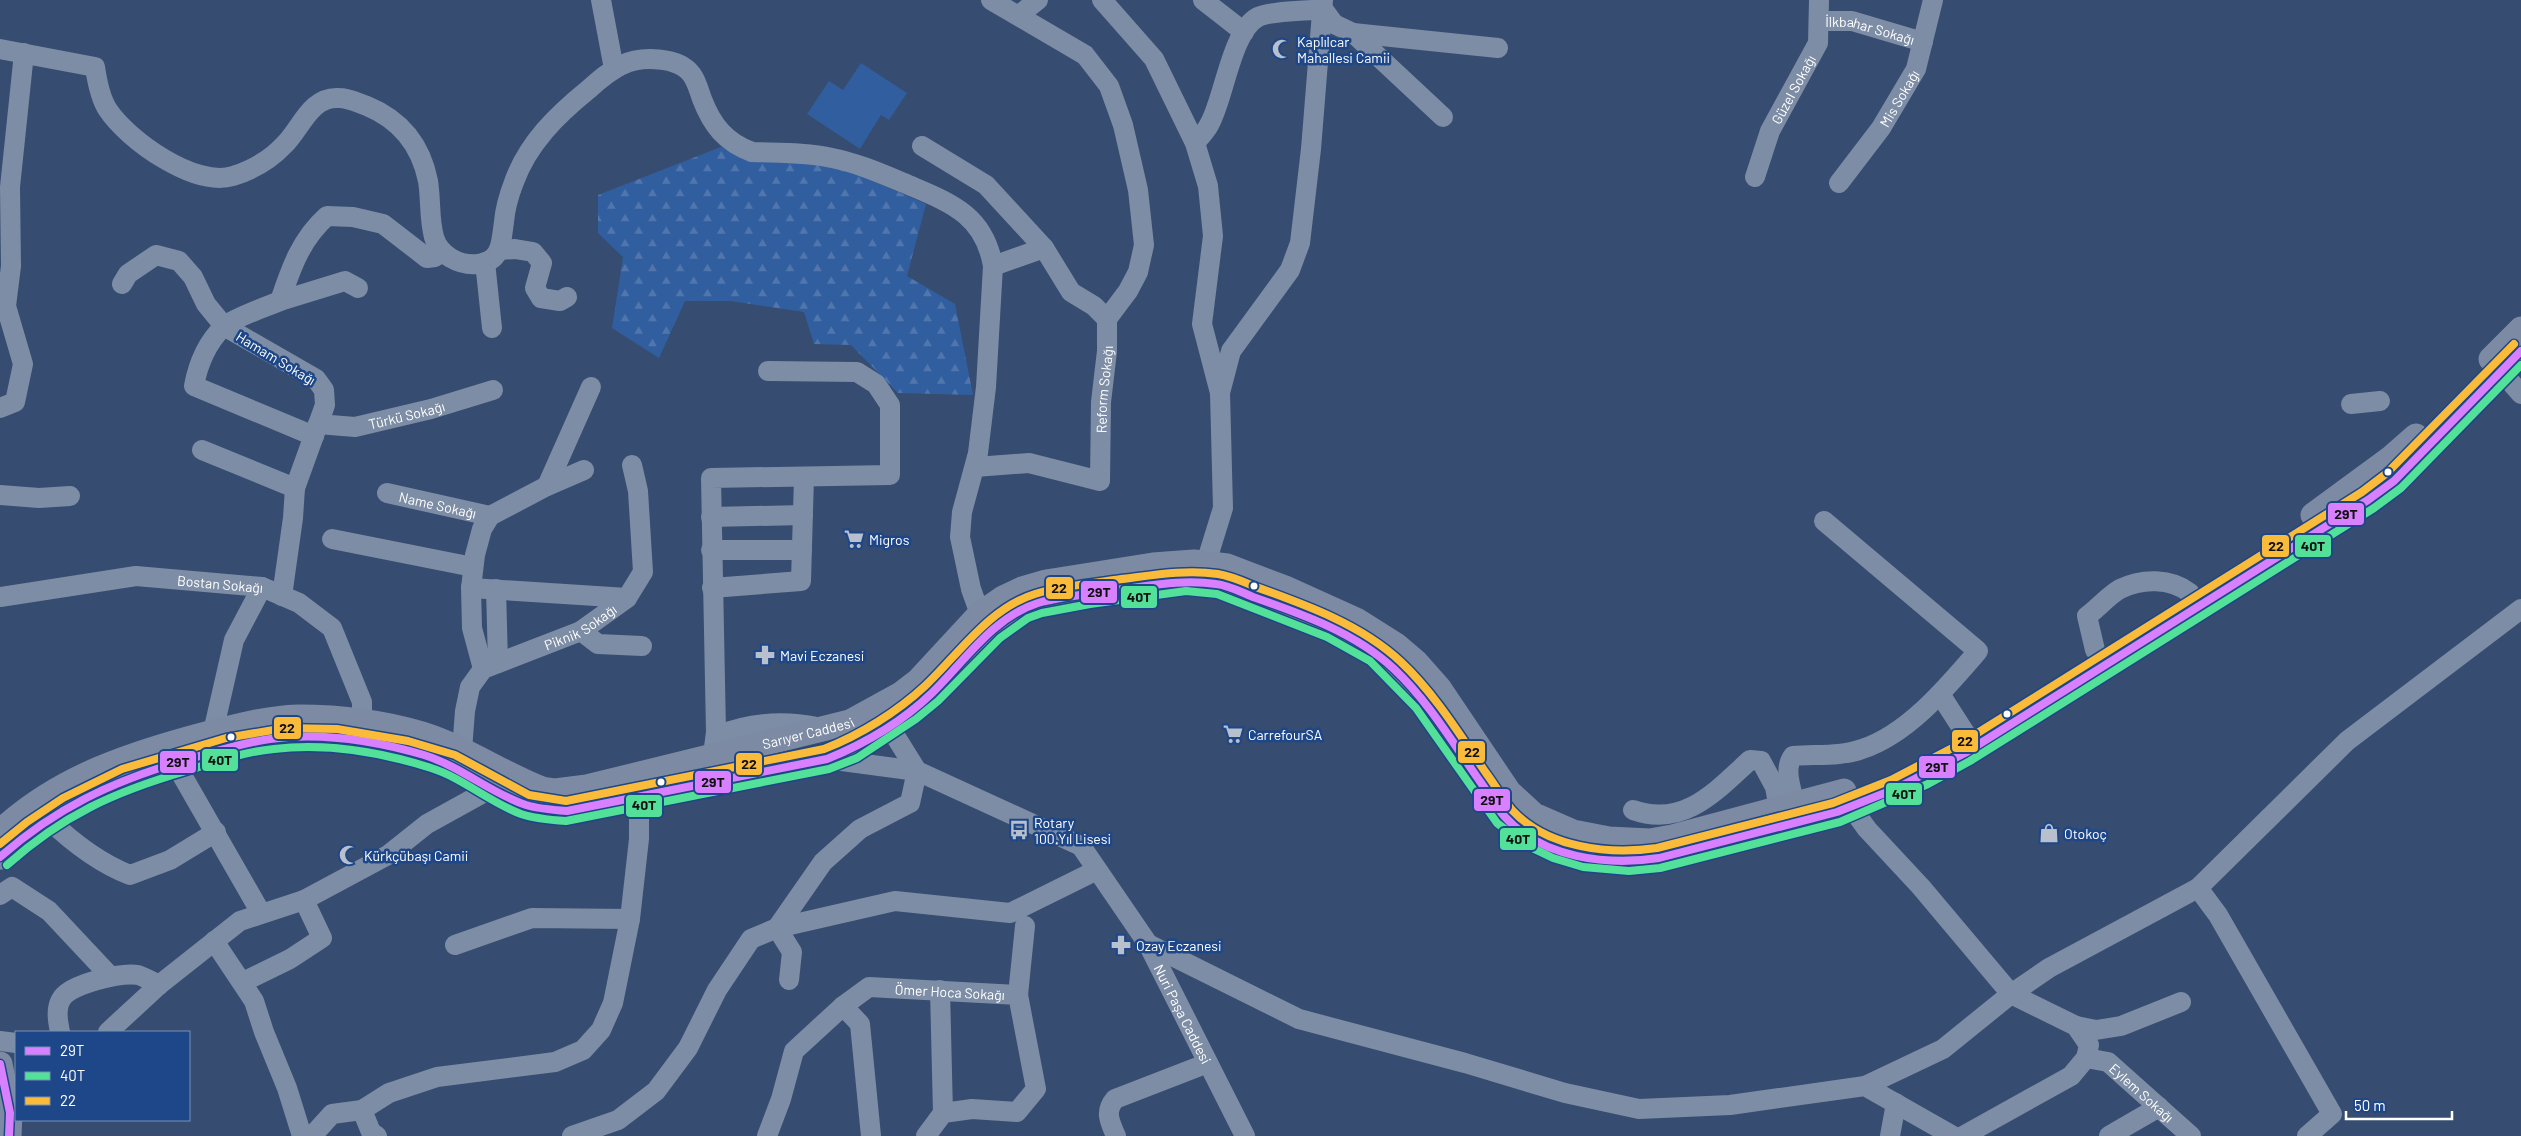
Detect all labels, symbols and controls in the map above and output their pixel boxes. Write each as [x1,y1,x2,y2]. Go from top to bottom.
street label: İlkbahar Sokağı [1825,13,1917,48]
place label: Kaplılcar Mahallesi Camii [1297,33,1390,66]
mosque icon: Kaplılcar Mahallesi Camii [1271,38,1293,60]
street label: Güzel Sokağı [1767,52,1819,127]
street label: Mis Sokağı [1875,66,1922,130]
street label: Hamam Sokağı [233,328,319,388]
street label: Reform Sokağı [1092,346,1116,433]
street label: Türkü Sokağı [367,397,447,432]
unlabelled marker [2383,467,2393,477]
street label: Name Sokağı [397,487,478,521]
line badge: 29T [2327,502,2365,526]
text: 29T [2334,505,2358,522]
supermarket icon: Migros [843,528,865,550]
place label: Migros [869,531,910,548]
line badge: 22 [2261,534,2290,558]
line badge: 40T [2294,534,2332,558]
text: 22 [2268,537,2284,554]
text: 40T [2301,537,2325,554]
street label: Bostan Sokağı [176,571,264,596]
line badge: 22 [1045,576,1074,600]
text: 22 [1051,579,1067,596]
line badge: 29T [1080,580,1118,604]
unlabelled marker [1249,581,1259,591]
text: 29T [1087,583,1111,600]
line badge: 40T [1120,585,1158,609]
text: 40T [1127,588,1151,605]
street label: Piknik Sokağı [542,600,619,653]
pharmacy icon: Mavi Eczanesi [754,644,776,666]
place label: Mavi Eczanesi [780,647,864,664]
unlabelled marker [2002,709,2012,719]
street label: Sarıyer Caddesi [760,713,857,752]
line badge: 22 [273,716,302,740]
text: 22 [279,719,295,736]
supermarket icon: CarrefourSA [1222,723,1244,745]
place label: CarrefourSA [1248,726,1323,743]
line badge: 22 [1951,729,1979,753]
unlabelled marker [226,732,236,742]
text: 22 [1957,732,1973,749]
line badge: 22 [1457,740,1486,764]
text: 22 [1464,743,1480,760]
line badge: 40T [201,748,239,772]
line badge: 29T [159,750,197,774]
text: 40T [208,751,232,768]
line badge: 22 [735,752,763,776]
text: 29T [166,753,190,770]
text: 22 [741,755,757,772]
line badge: 29T [1918,755,1956,779]
text: 29T [1925,758,1949,775]
line badge: 29T [694,770,732,794]
text: 29T [701,773,725,790]
unlabelled marker [656,777,666,787]
line badge: 40T [1885,782,1923,806]
text: 40T [1892,785,1916,802]
line badge: 29T [1473,788,1511,812]
text: 29T [1480,791,1504,808]
line badge: 40T [625,794,663,818]
text: 40T [632,796,656,813]
place label: Rotary 100.Yıl Lisesi [1034,814,1111,847]
bus stop icon: Rotary 100.Yıl Lisesi [1008,819,1030,841]
shop icon: Otokoç [2038,822,2060,844]
place label: Otokoç [2064,825,2107,842]
line badge: 40T [1499,827,1537,851]
text: 40T [1506,830,1530,847]
mosque icon: Kürkçübaşı Camii [338,844,360,866]
place label: Kürkçübaşı Camii [364,847,468,864]
pharmacy icon: Ozay Eczanesi [1110,934,1132,956]
place label: Ozay Eczanesi [1136,937,1222,954]
street label: Nuri Paşa Caddesi [1151,961,1215,1066]
street label: Ömer Hoca Sokağı [894,980,1005,1003]
legend [15,1031,190,1121]
text: 29T [60,1041,84,1059]
street label: Eylem Sokağı [2106,1059,2178,1125]
text: 40T [60,1066,85,1084]
scale bar [2346,1088,2452,1120]
text: 22 [60,1091,76,1109]
text: 50 m [2354,1096,2386,1114]

